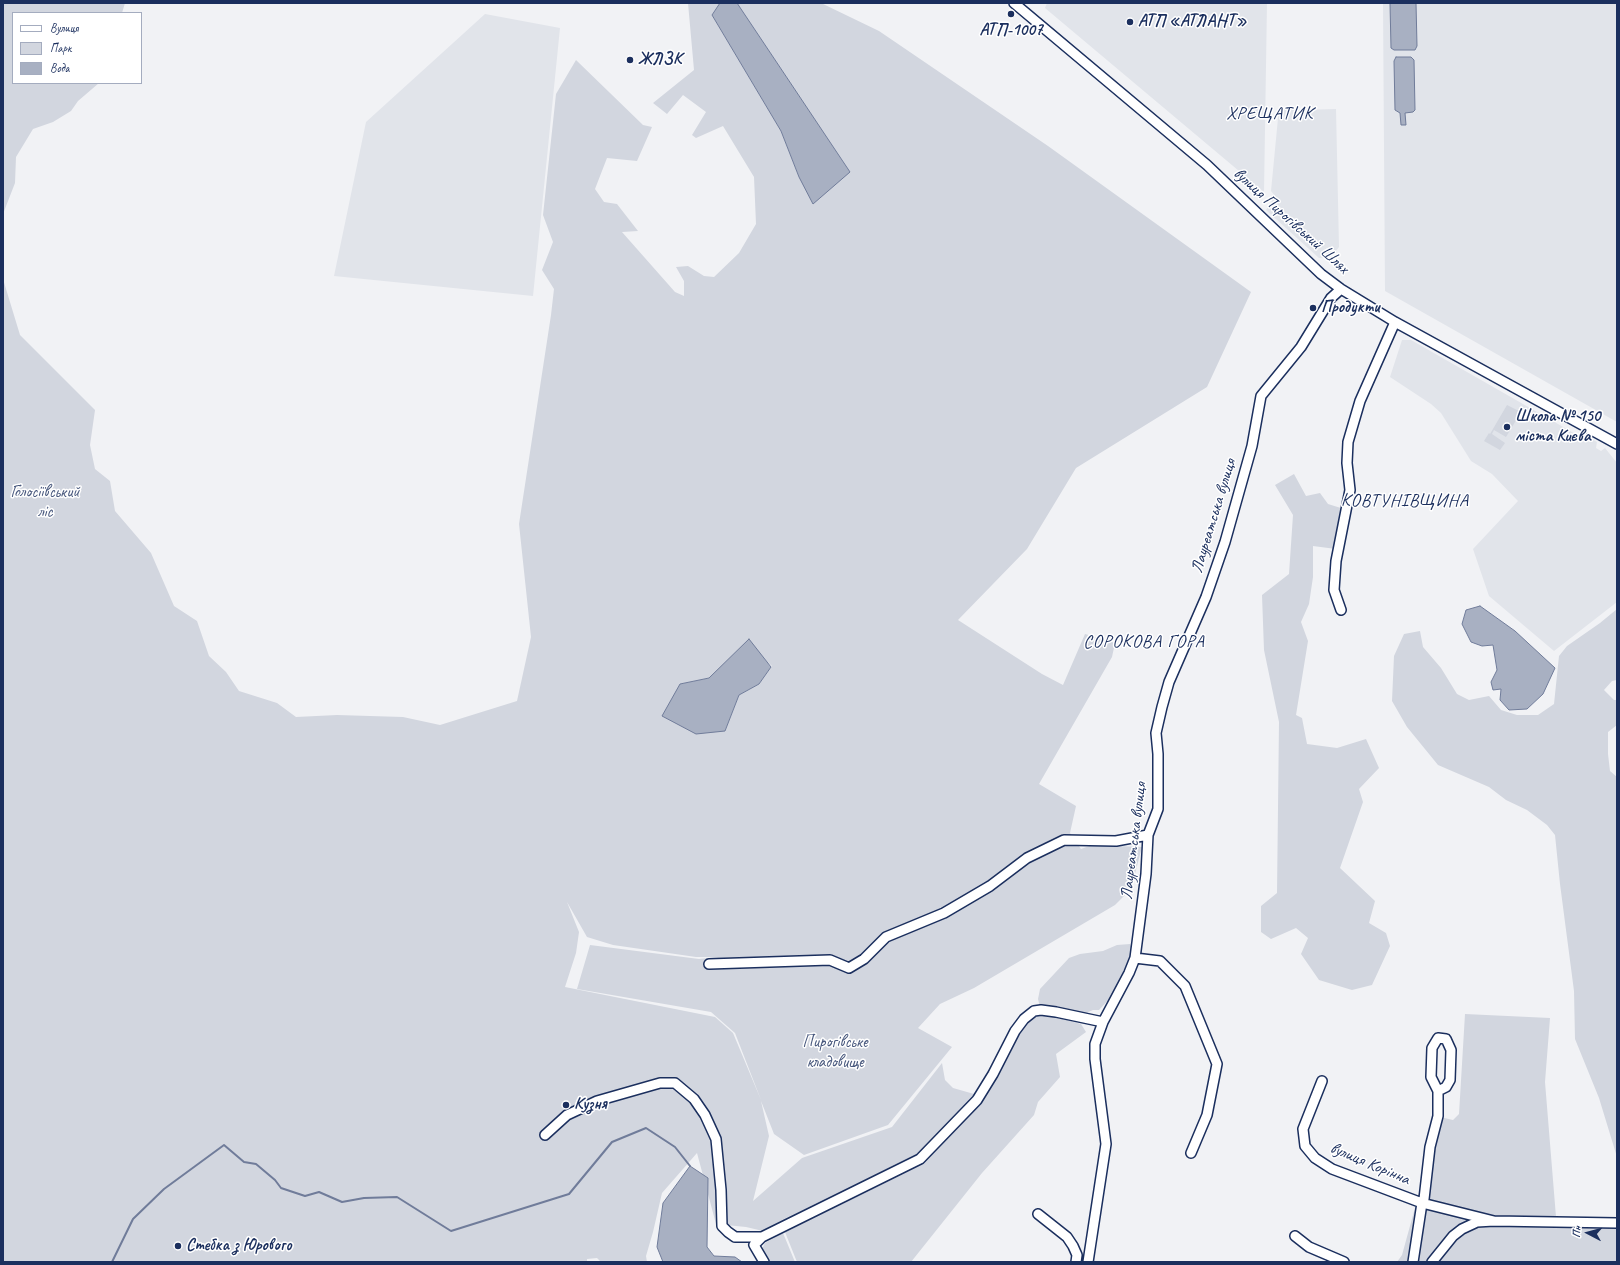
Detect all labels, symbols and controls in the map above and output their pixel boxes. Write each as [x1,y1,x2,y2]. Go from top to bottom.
marker: АТП-1007 [1006,9,1016,19]
legend [12,12,142,84]
place label: АТП «АТЛАНТ» [1138,12,1247,32]
marker: АТП «АТЛАНТ» [1125,17,1135,27]
text: Вулиця [50,20,78,36]
place label: АТП-1007 [980,21,1042,41]
text: Парк [50,40,71,56]
place label: ЖЛЗК [638,50,682,70]
marker: ЖЛЗК [625,55,635,65]
text: Вода [50,60,69,76]
district label: ХРЕЩАТИК [1226,103,1314,125]
street label: вулиця Пирогівський Шлях [1229,164,1353,278]
place label: Продукти [1321,298,1380,318]
marker: Продукти [1308,303,1318,313]
place label: Школа № 150 міста Києва [1515,407,1600,447]
marker: Школа № 150 міста Києва [1502,422,1512,432]
street label: Лауреатська вулиця [1187,457,1241,575]
park label: Голосіївський ліс [10,483,80,523]
district label: КОВТУНІВЩИНА [1340,490,1470,512]
district label: СОРОКОВА ГОРА [1083,631,1205,653]
street label: Лауреатська вулиця [1117,781,1151,901]
park label: Пирогівське кладовище [802,1033,868,1073]
place label: Кузня [574,1095,607,1115]
marker: Кузня [561,1100,571,1110]
street label: вулиця Корінна [1327,1138,1413,1190]
north arrow [1568,1213,1608,1253]
text: Пн [1569,1225,1584,1238]
place label: Стебка з Юрового [186,1236,292,1256]
marker: Стебка з Юрового [173,1241,183,1251]

